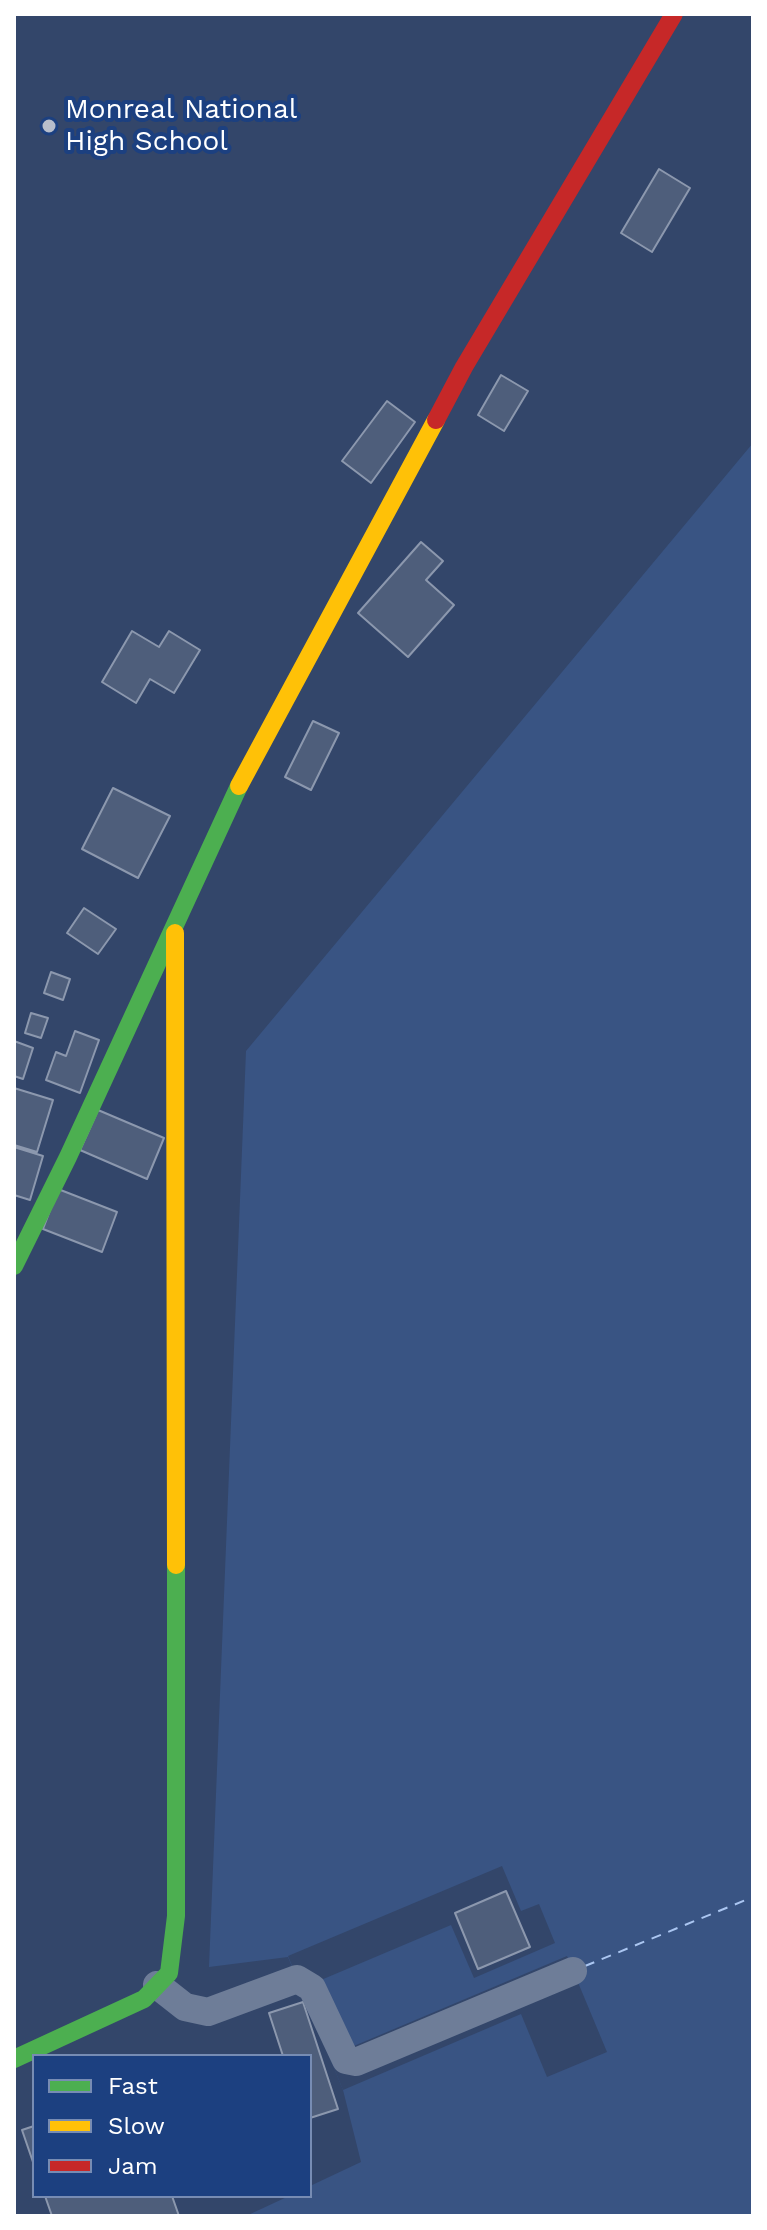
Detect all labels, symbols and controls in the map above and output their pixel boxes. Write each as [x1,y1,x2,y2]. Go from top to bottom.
place label: Monreal National High School [65,93,297,159]
marker: Monreal National High School [40,117,58,135]
legend [32,2054,312,2198]
text: Fast [108,2072,158,2100]
text: Slow [108,2112,165,2140]
text: Jam [108,2152,158,2180]

